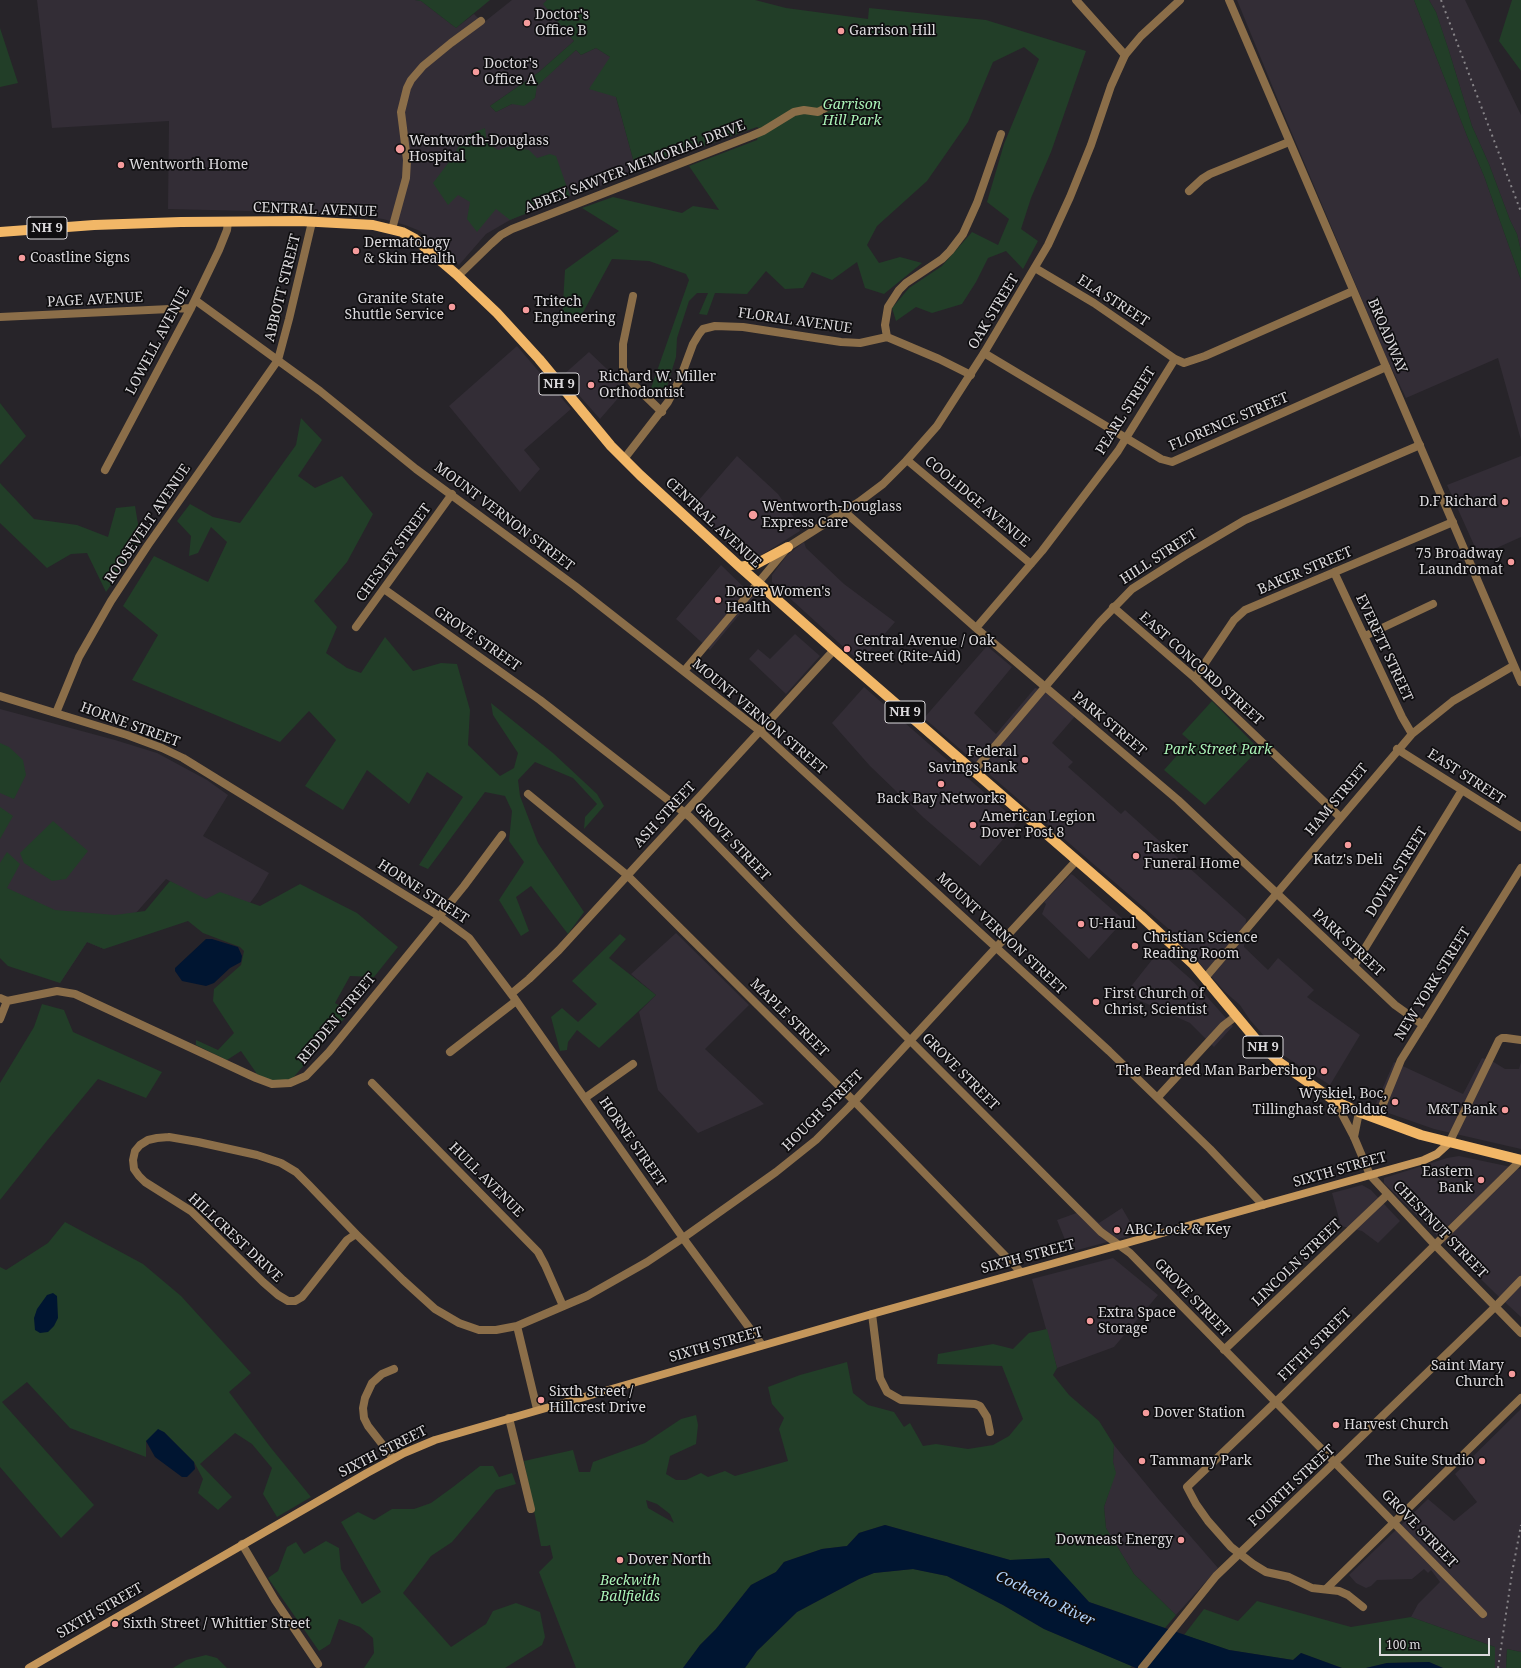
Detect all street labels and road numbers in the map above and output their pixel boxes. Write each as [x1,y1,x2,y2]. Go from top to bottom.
street label: ABBEY SAWYER MEMORIAL DRIVE [522,117,748,217]
street label: CENTRAL AVENUE [253,199,377,221]
road number: NH 9 [27,217,67,239]
street label: ABBOTT STREET [262,232,304,344]
street label: OAK STREET [965,271,1023,353]
street label: ELA STREET [1074,272,1152,330]
street label: LOWELL AVENUE [122,284,194,398]
street label: PAGE AVENUE [47,289,143,311]
street label: BROADWAY [1364,296,1410,376]
street label: FLORAL AVENUE [737,305,853,337]
street label: PEARL STREET [1092,364,1160,458]
road number: NH 9 [539,373,579,395]
street label: FLORENCE STREET [1167,389,1291,455]
street label: COOLIDGE AVENUE [921,453,1033,551]
street label: MOUNT VERNON STREET [431,459,577,575]
street label: ROOSEVELT AVENUE [102,461,194,587]
street label: CENTRAL AVENUE [662,474,764,572]
street label: CHESLEY STREET [353,501,435,605]
street label: HILL STREET [1117,526,1201,588]
street label: BAKER STREET [1255,543,1355,599]
street label: EVERETT STREET [1352,592,1416,704]
street label: GROVE STREET [430,603,524,675]
street label: EAST CONCORD STREET [1136,609,1266,729]
street label: MOUNT VERNON STREET [688,656,830,778]
street label: PARK STREET [1069,688,1149,760]
street label: HORNE STREET [78,699,182,751]
road number: NH 9 [885,701,925,723]
street label: EAST STREET [1424,746,1508,808]
street label: HAM STREET [1302,761,1372,839]
street label: ASH STREET [630,779,700,851]
street label: GROVE STREET [691,799,773,885]
street label: DOVER STREET [1363,824,1431,920]
street label: HORNE STREET [374,856,472,928]
street label: MOUNT VERNON STREET [933,870,1069,998]
street label: PARK STREET [1309,906,1387,980]
street label: NEW YORK STREET [1391,924,1475,1044]
street label: REDDEN STREET [294,971,380,1067]
street label: MAPLE STREET [746,975,832,1061]
street label: GROVE STREET [918,1030,1002,1114]
road number: NH 9 [1243,1036,1283,1058]
street label: HOUGH STREET [779,1067,867,1155]
street label: HORNE STREET [595,1094,669,1190]
street label: HULL AVENUE [445,1139,527,1221]
street label: SIXTH STREET [1291,1149,1389,1191]
street label: CHESTNUT STREET [1389,1178,1491,1282]
street label: HILLCREST DRIVE [185,1190,285,1286]
street label: LINCOLN STREET [1249,1216,1345,1310]
street label: SIXTH STREET [979,1236,1077,1278]
street label: GROVE STREET [1151,1255,1233,1341]
street label: FIFTH STREET [1275,1305,1355,1385]
street label: SIXTH STREET [667,1324,765,1366]
street label: SIXTH STREET [336,1423,430,1481]
street label: FOURTH STREET [1245,1442,1339,1530]
street label: GROVE STREET [1378,1486,1460,1572]
street label: SIXTH STREET [54,1580,146,1642]

